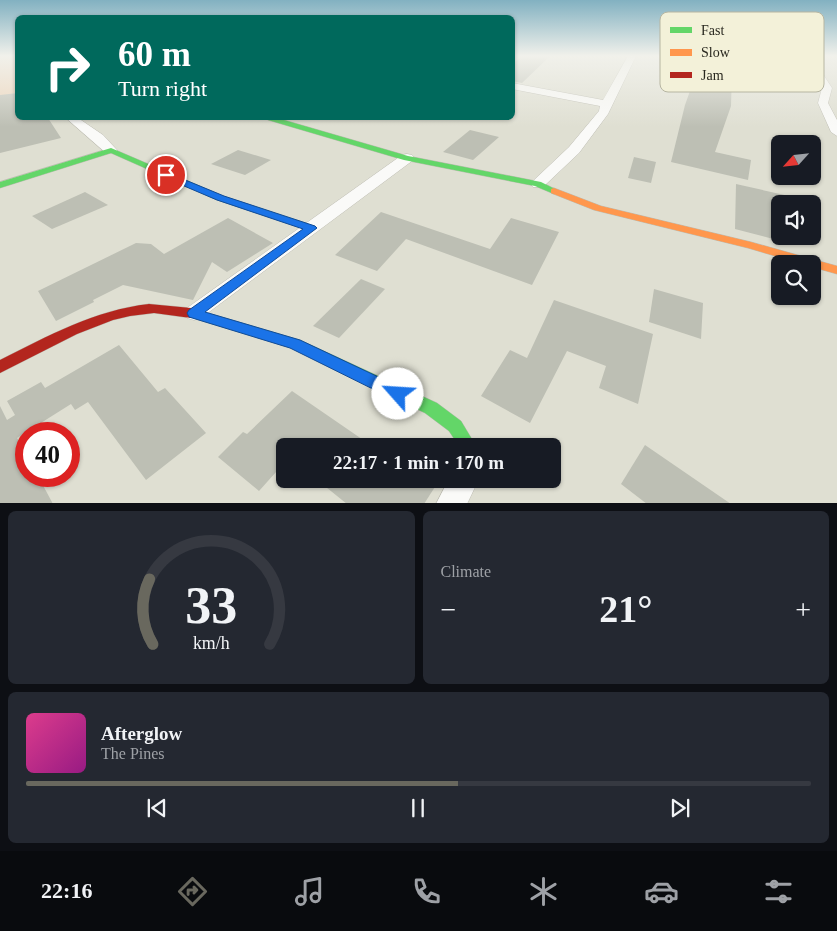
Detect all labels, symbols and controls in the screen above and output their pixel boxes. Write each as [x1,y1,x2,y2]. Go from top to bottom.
legend [660,12,824,92]
text: Fast [701,23,724,38]
icon: right [35,35,100,100]
text: 60 m [118,35,191,74]
text: Slow [701,45,731,60]
text: Jam [701,68,724,83]
text: Turn right [118,76,207,101]
north arrow [771,135,821,185]
map controls [771,135,821,305]
pin [145,154,187,196]
icon: arrive [152,161,180,189]
button: sound [771,195,821,245]
button: search [771,255,821,305]
position arrow [371,367,423,419]
speed limit sign: 40 [15,422,80,487]
text: 22:17 · 1 min · 170 m [333,452,504,473]
text: Climate [441,563,491,580]
text: 33 [185,577,237,634]
text: 21° [599,588,652,630]
text: − [441,594,456,625]
text: + [795,594,811,625]
text: km/h [193,633,230,653]
text: Afterglow [101,723,182,744]
text: The Pines [101,745,165,762]
icon: previous [143,794,171,822]
icon: pause [404,794,432,822]
icon: next [666,794,694,822]
icon: directions [175,874,210,909]
icon: music [292,874,327,909]
icon: phone [409,874,444,909]
icon: climate [526,874,561,909]
icon: car [644,874,679,909]
icon: filters [761,874,796,909]
text: 22:16 [41,878,92,903]

